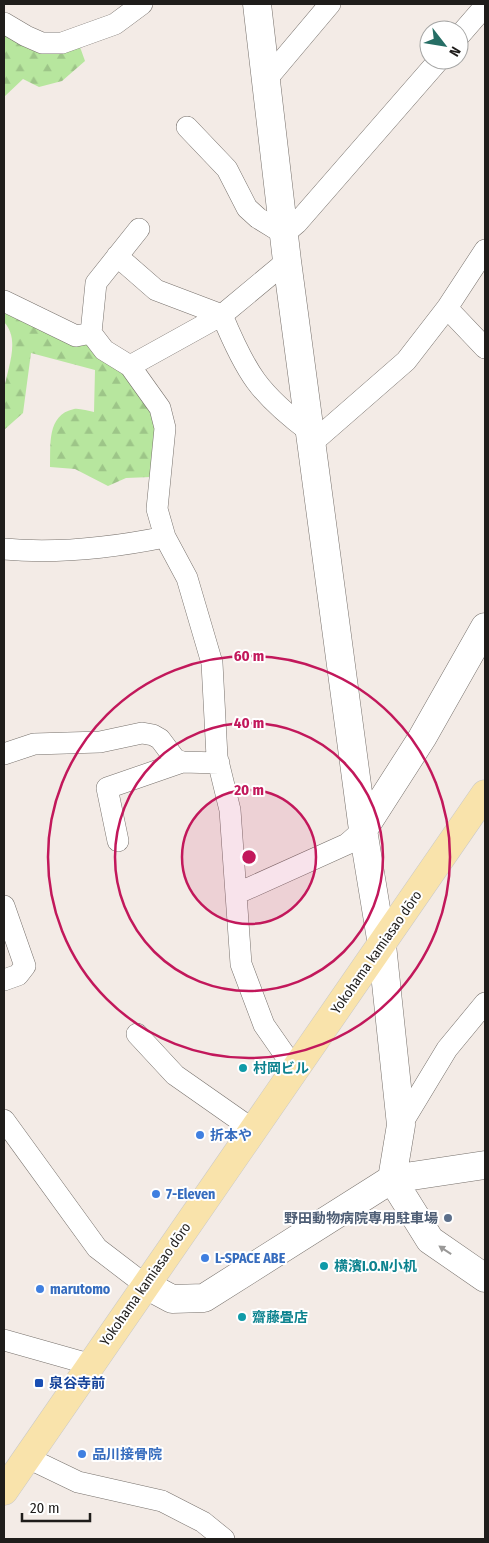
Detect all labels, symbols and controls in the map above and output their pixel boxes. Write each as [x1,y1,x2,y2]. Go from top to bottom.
north arrow [419,20,469,70]
text: N [445,43,464,59]
text: 60 m [234,647,264,665]
text: 40 m [234,714,264,732]
text: 20 m [233,781,264,799]
centre of rings [240,848,258,866]
street label: Yokohama kamiasao dōro [327,887,425,1017]
place label: 村岡ビル [253,1060,309,1077]
marker: 村岡ビル [237,1062,249,1074]
place label: 折本や [210,1127,252,1144]
marker: 折本や [194,1129,206,1141]
place label: 7-Eleven [166,1186,215,1203]
marker: 7-Eleven [150,1188,162,1200]
place label: 野田動物病院専用駐車場 [284,1210,438,1227]
marker: 野田動物病院専用駐車場 [442,1212,454,1224]
street label: Yokohama kamiasao dōro [96,1219,194,1349]
one-way arrow [438,1246,451,1255]
place label: L-SPACE ABE [215,1250,286,1267]
marker: L-SPACE ABE [199,1252,211,1264]
place label: 横濱I.O.N小机 [334,1258,418,1275]
marker: 横濱I.O.N小机 [318,1260,330,1272]
place label: marutomo [50,1281,111,1298]
marker: marutomo [34,1283,46,1295]
place label: 齋藤畳店 [252,1309,308,1326]
marker: 齋藤畳店 [236,1311,248,1323]
place label: 泉谷寺前 [49,1375,105,1392]
marker: 泉谷寺前 [33,1377,45,1389]
place label: 品川接骨院 [92,1446,162,1463]
marker: 品川接骨院 [76,1448,88,1460]
scale bar [22,1490,90,1522]
text: 20 m [30,1499,60,1517]

